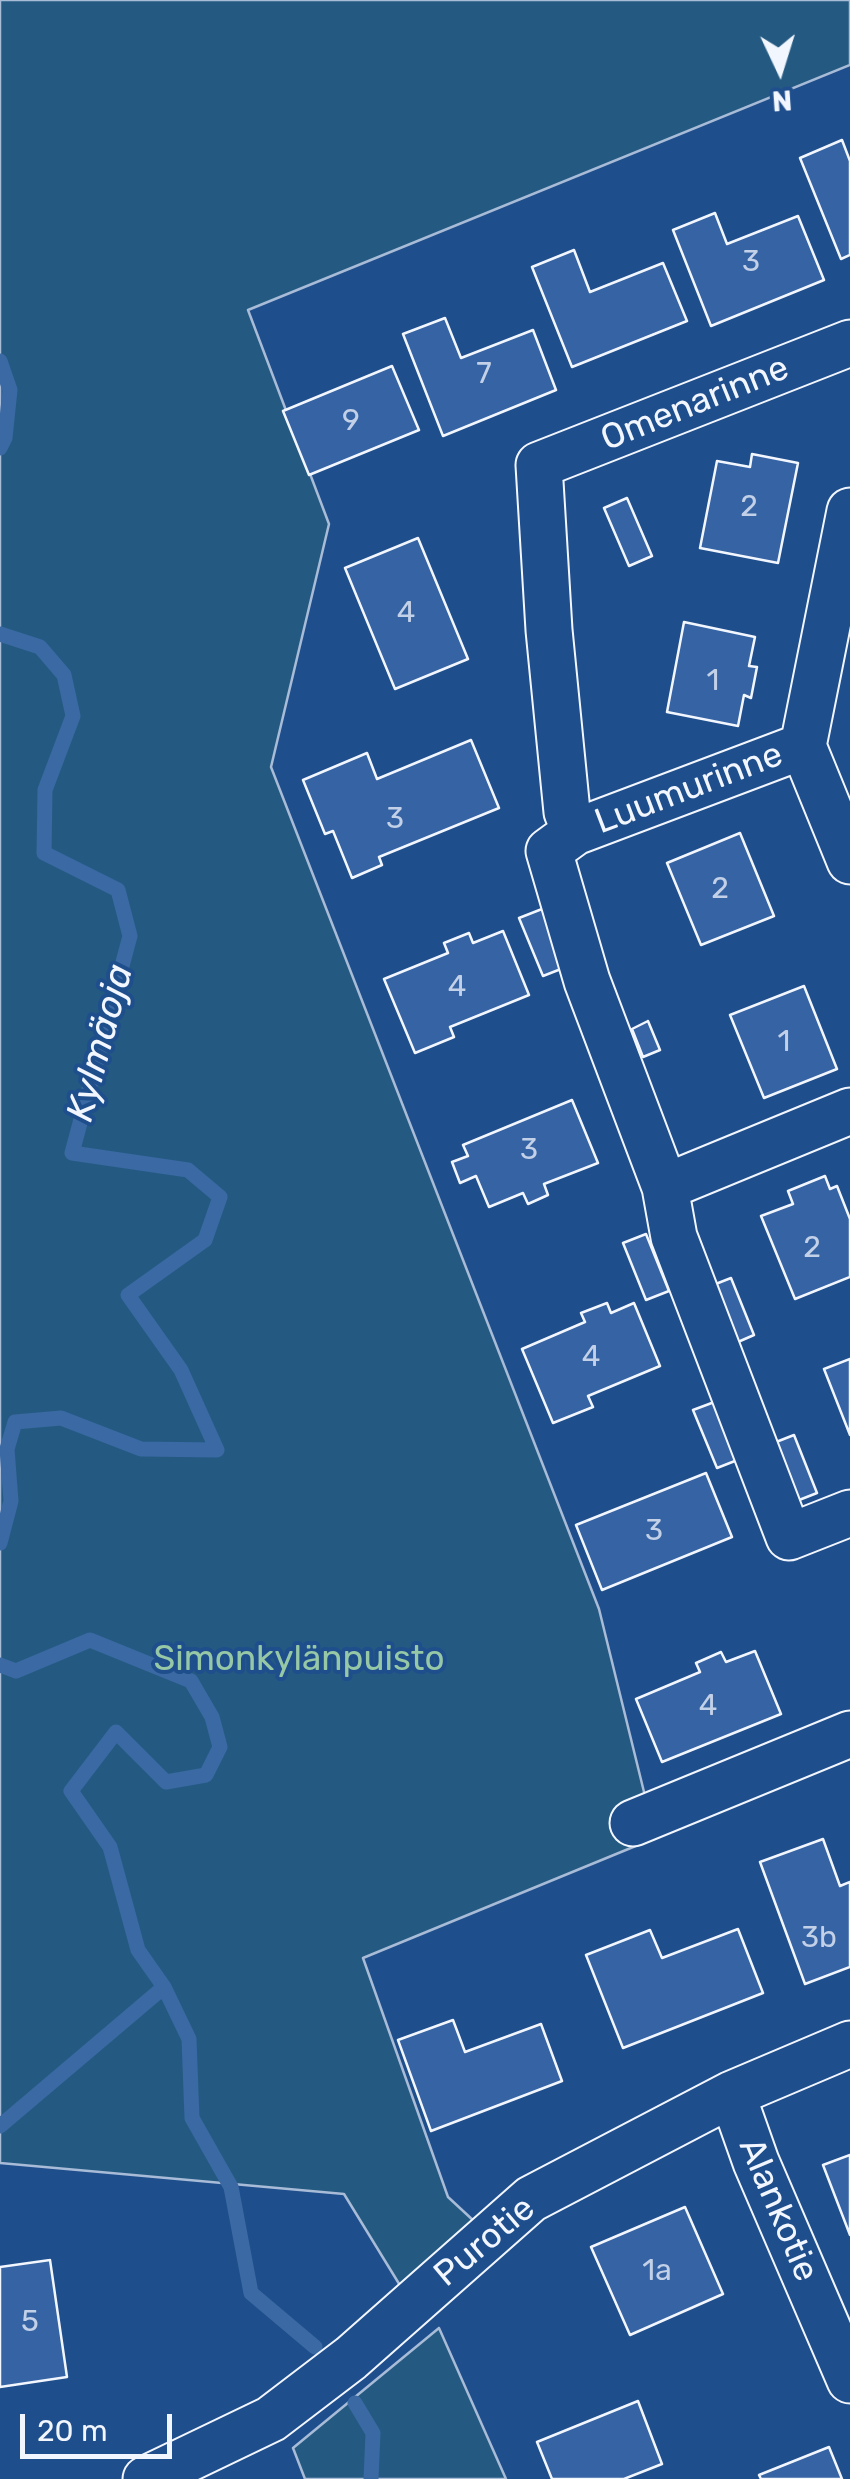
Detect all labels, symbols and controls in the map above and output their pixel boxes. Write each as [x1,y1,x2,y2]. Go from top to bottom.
north arrow [730,20,830,120]
text: N [771,83,793,118]
house number: 3 [742,244,760,280]
street label: Omenarinne [595,347,795,461]
house number: 7 [476,356,492,392]
house number: 9 [342,403,360,439]
house number: 2 [740,489,758,525]
house number: 4 [397,595,415,631]
house number: 1 [707,663,719,699]
street label: Luumurinne [589,734,789,844]
house number: 3 [386,801,404,837]
house number: 2 [711,871,729,907]
water label: Kylmäoja [58,959,144,1127]
house number: 4 [448,969,466,1005]
house number: 1 [778,1024,790,1060]
house number: 3 [520,1132,538,1168]
house number: 2 [803,1230,821,1266]
house number: 4 [582,1339,600,1375]
house number: 3 [645,1513,663,1549]
park label: Simonkylänpuisto [153,1639,445,1681]
house number: 4 [699,1688,717,1724]
house number: 3b [801,1920,837,1956]
street label: Alankotie [729,2132,827,2288]
street label: Purotie [426,2188,544,2296]
house number: 1a [642,2253,672,2289]
house number: 5 [21,2304,39,2340]
scale bar [25,2394,178,2456]
text: 20 m [37,2413,108,2449]

